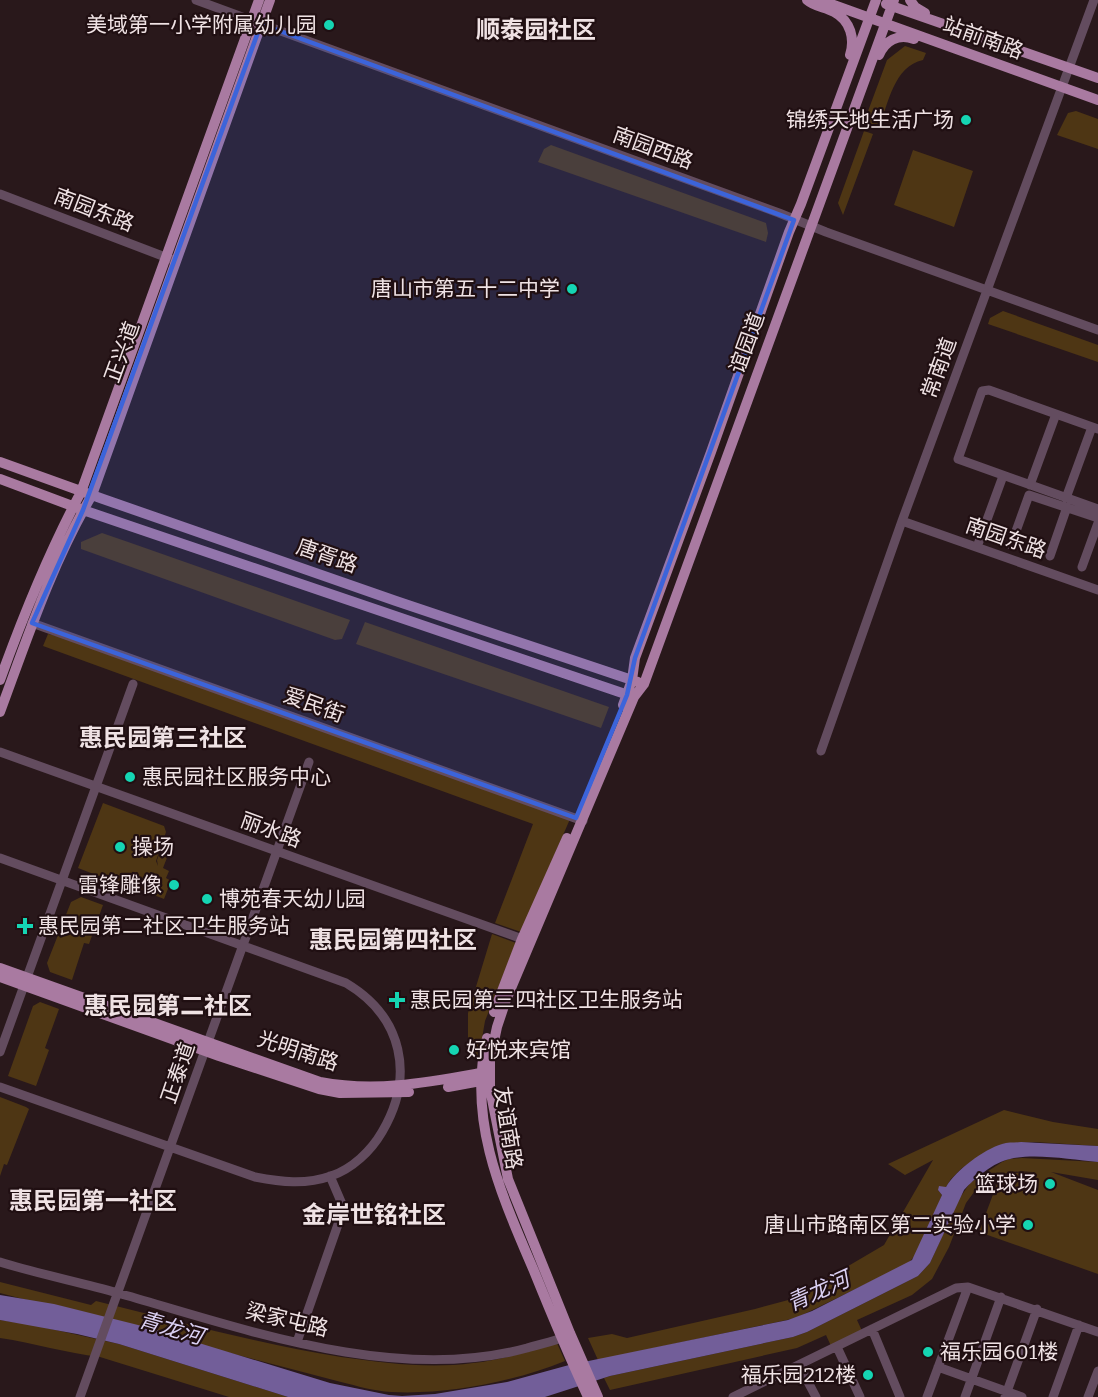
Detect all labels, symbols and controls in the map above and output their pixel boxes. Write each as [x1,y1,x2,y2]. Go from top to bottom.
street label: 站前南路 [939,11,1027,65]
place label: 美域第一小学附属幼儿园 [86,12,317,38]
district label: 顺泰园社区 [476,16,596,44]
marker: 美域第一小学附属幼儿园 [322,18,336,32]
place label: 锦绣天地生活广场 [786,107,954,133]
marker: 锦绣天地生活广场 [959,113,973,127]
street label: 南园西路 [609,121,697,175]
street label: 南园东路 [50,183,138,237]
place label: 唐山市第五十二中学 [371,276,560,302]
marker: 唐山市第五十二中学 [565,282,579,296]
street label: 谊园道 [724,309,770,377]
street label: 正兴道 [99,318,145,386]
street label: 常南道 [916,334,962,402]
street label: 南园东路 [962,512,1050,564]
street label: 唐胥路 [293,533,361,579]
street label: 爱民街 [280,682,348,728]
district label: 惠民园第三社区 [79,724,247,752]
place label: 惠民园社区服务中心 [142,764,331,790]
marker: 惠民园社区服务中心 [123,770,137,784]
street label: 丽水路 [237,807,305,853]
place label: 操场 [132,834,174,860]
marker: 操场 [113,840,127,854]
place label: 雷锋雕像 [78,872,162,898]
marker: 雷锋雕像 [167,878,181,892]
place label: 博苑春天幼儿园 [219,886,366,912]
marker: 博苑春天幼儿园 [200,892,214,906]
place label: 惠民园第二社区卫生服务站 [38,913,290,939]
marker: 惠民园第二社区卫生服务站 [16,917,34,935]
district label: 惠民园第四社区 [309,926,477,954]
place label: 惠民园第三四社区卫生服务站 [410,987,683,1013]
marker: 惠民园第三四社区卫生服务站 [388,991,406,1009]
district label: 惠民园第二社区 [84,992,252,1020]
street label: 光明南路 [254,1026,342,1076]
place label: 好悦来宾馆 [466,1037,571,1063]
street label: 正泰道 [155,1039,201,1107]
marker: 好悦来宾馆 [447,1043,461,1057]
street label: 友谊南路 [489,1084,527,1172]
place label: 篮球场 [975,1171,1038,1197]
marker: 篮球场 [1043,1177,1057,1191]
district label: 惠民园第一社区 [9,1187,177,1215]
district label: 金岸世铭社区 [302,1201,446,1229]
place label: 唐山市路南区第二实验小学 [764,1212,1016,1238]
marker: 唐山市路南区第二实验小学 [1021,1218,1035,1232]
water label: 青龙河 [782,1264,857,1317]
street label: 梁家屯路 [243,1298,331,1342]
water label: 青龙河 [136,1306,210,1351]
place label: 福乐园601楼 [940,1339,1058,1365]
marker: 福乐园601楼 [921,1345,935,1359]
place label: 福乐园212楼 [741,1362,856,1388]
marker: 福乐园212楼 [861,1368,875,1382]

